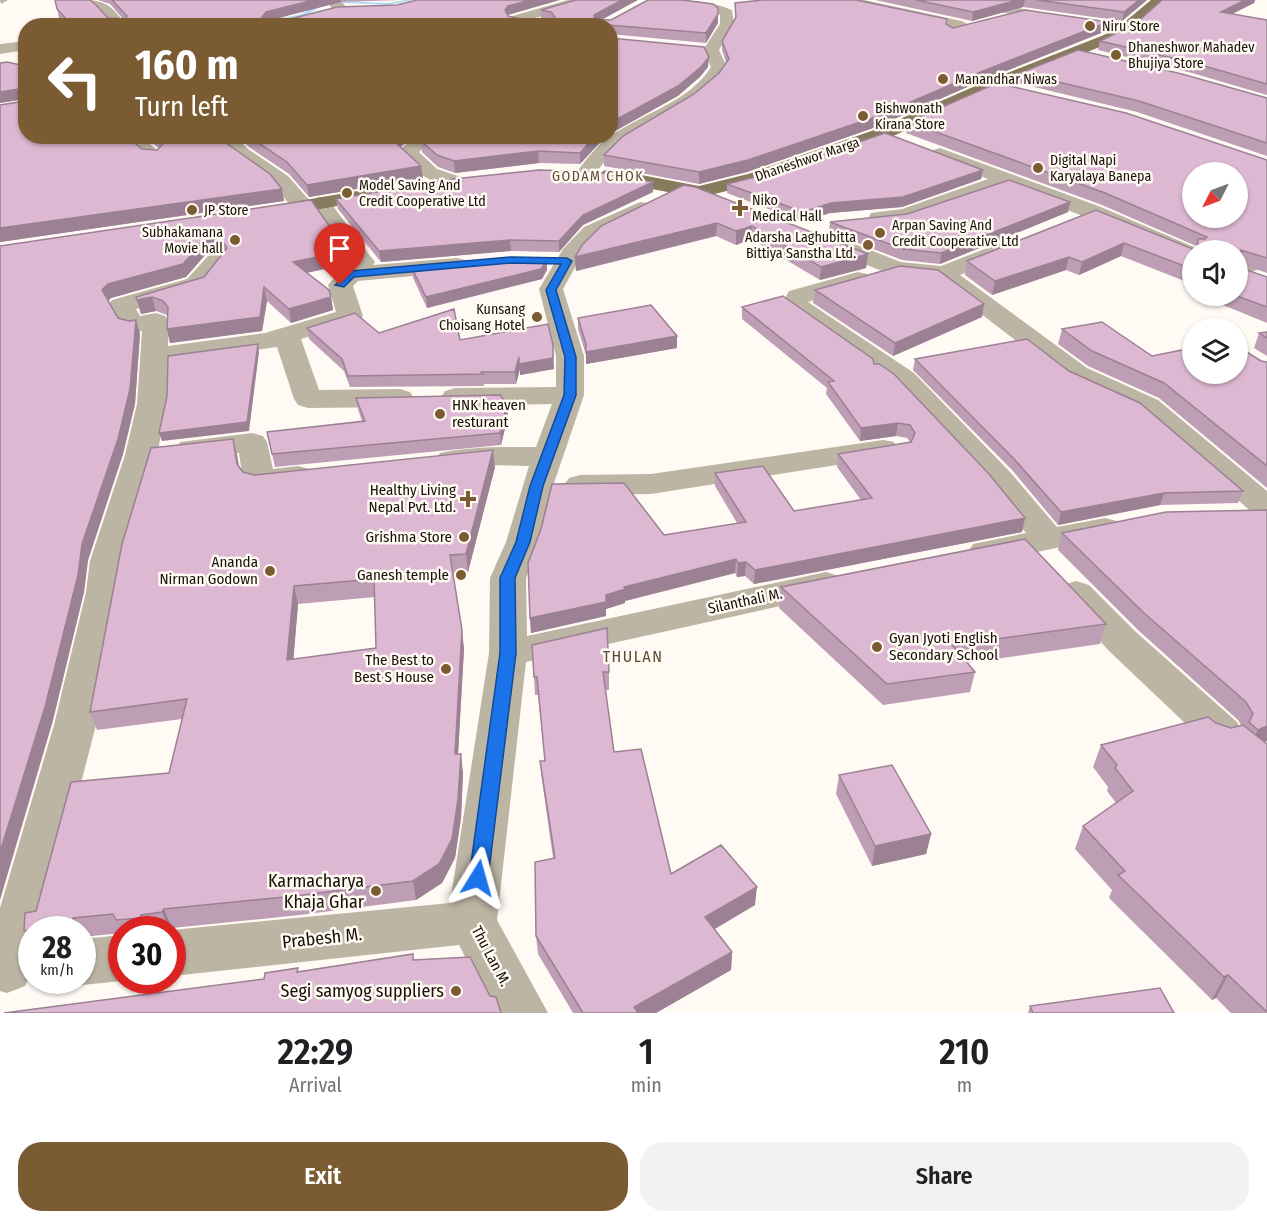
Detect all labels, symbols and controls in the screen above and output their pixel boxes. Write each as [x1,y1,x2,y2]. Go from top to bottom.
place label: Niru Store [1102,18,1160,35]
marker: Niru Store [1083,19,1097,33]
place label: Dhaneshwor Mahadev Bhujiya Store [1128,39,1255,72]
text: 160 m [135,40,238,90]
icon: left [36,42,114,120]
marker: Dhaneshwor Mahadev Bhujiya Store [1109,48,1123,62]
place label: Manandhar Niwas [955,71,1057,88]
marker: Manandhar Niwas [936,72,950,86]
text: Turn left [135,91,228,123]
place label: Bishwonath Kirana Store [875,100,945,133]
marker: Bishwonath Kirana Store [856,109,870,123]
street label: Dhaneshwor Marga [753,134,862,185]
place label: Digital Napi Karyalaya Banepa [1050,152,1151,185]
marker: Digital Napi Karyalaya Banepa [1031,161,1045,175]
north arrow [1182,162,1248,228]
map controls [1182,162,1248,384]
district label: GODAM CHOK [552,168,644,185]
place label: Model Saving And Credit Cooperative Ltd [359,177,486,210]
marker: Model Saving And Credit Cooperative Ltd [340,186,354,200]
place label: Niko Medical Hall [752,192,822,225]
marker: Niko Medical Hall [733,201,747,215]
place label: JP Store [204,202,249,219]
marker: JP Store [185,203,199,217]
place label: Arpan Saving And Credit Cooperative Ltd [892,217,1019,250]
pin [314,223,365,285]
place label: Subhakamana Movie hall [142,224,223,257]
marker: Arpan Saving And Credit Cooperative Ltd [873,226,887,240]
place label: Adarsha Laghubitta Bittiya Sanstha Ltd. [745,229,856,262]
icon: arrive [323,232,356,265]
marker: Subhakamana Movie hall [228,233,242,247]
marker: Adarsha Laghubitta Bittiya Sanstha Ltd. [861,238,875,252]
button: sound [1182,240,1248,306]
place label: Kunsang Choisang Hotel [439,301,525,334]
marker: Kunsang Choisang Hotel [530,310,544,324]
button: layers [1182,318,1248,384]
place label: HNK heaven resturant [452,396,526,431]
marker: HNK heaven resturant [433,407,447,421]
place label: Healthy Living Nepal Pvt. Ltd. [369,481,456,516]
marker: Healthy Living Nepal Pvt. Ltd. [461,492,475,506]
place label: Grishma Store [365,528,452,546]
marker: Grishma Store [457,530,471,544]
place label: Ananda Nirman Godown [159,553,258,588]
marker: Ananda Nirman Godown [263,564,277,578]
place label: Ganesh temple [357,566,449,584]
marker: Ganesh temple [454,568,468,582]
street label: Silanthali M. [706,584,784,618]
place label: Gyan Jyoti English Secondary School [889,629,998,664]
marker: Gyan Jyoti English Secondary School [870,640,884,654]
district label: THULAN [603,647,663,666]
place label: The Best to Best S House [354,651,434,686]
marker: The Best to Best S House [439,662,453,676]
position arrow [446,846,510,910]
place label: Karmacharya Khaja Ghar [268,870,365,913]
marker: Karmacharya Khaja Ghar [369,884,383,898]
speed limit sign: 30 [108,916,186,994]
street label: Prabesh M. [281,923,363,953]
street label: Thu Lan M. [468,923,514,989]
text: 28 [42,930,72,966]
text: km/h [40,961,74,979]
place label: Segi samyog suppliers [281,980,444,1002]
marker: Segi samyog suppliers [449,984,463,998]
text: 22:29 [277,1030,353,1074]
text: 1 [639,1030,654,1074]
text: 210 [939,1030,989,1074]
text: Arrival [289,1073,342,1097]
text: min [631,1073,662,1097]
text: m [957,1073,972,1097]
button: Exit [18,1142,628,1211]
button: Share [640,1142,1249,1211]

